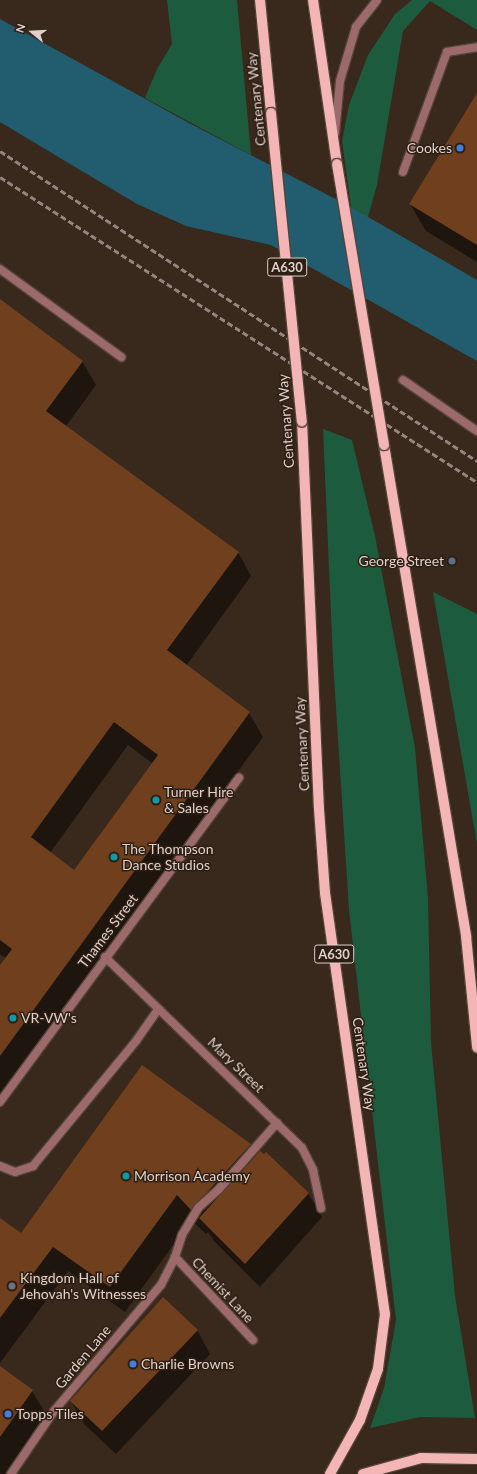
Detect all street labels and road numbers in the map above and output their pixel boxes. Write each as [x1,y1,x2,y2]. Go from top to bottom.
street label: Centenary Way [243,51,269,147]
road number: A630 [267,256,307,278]
street label: Centenary Way [274,373,298,469]
street label: Centenary Way [291,696,313,792]
street label: Thames Street [75,891,141,971]
road number: A630 [314,943,354,965]
street label: Centenary Way [349,1016,379,1112]
street label: Mary Street [204,1034,268,1096]
street label: Chemist Lane [188,1254,258,1326]
street label: Garden Lane [52,1322,114,1392]

